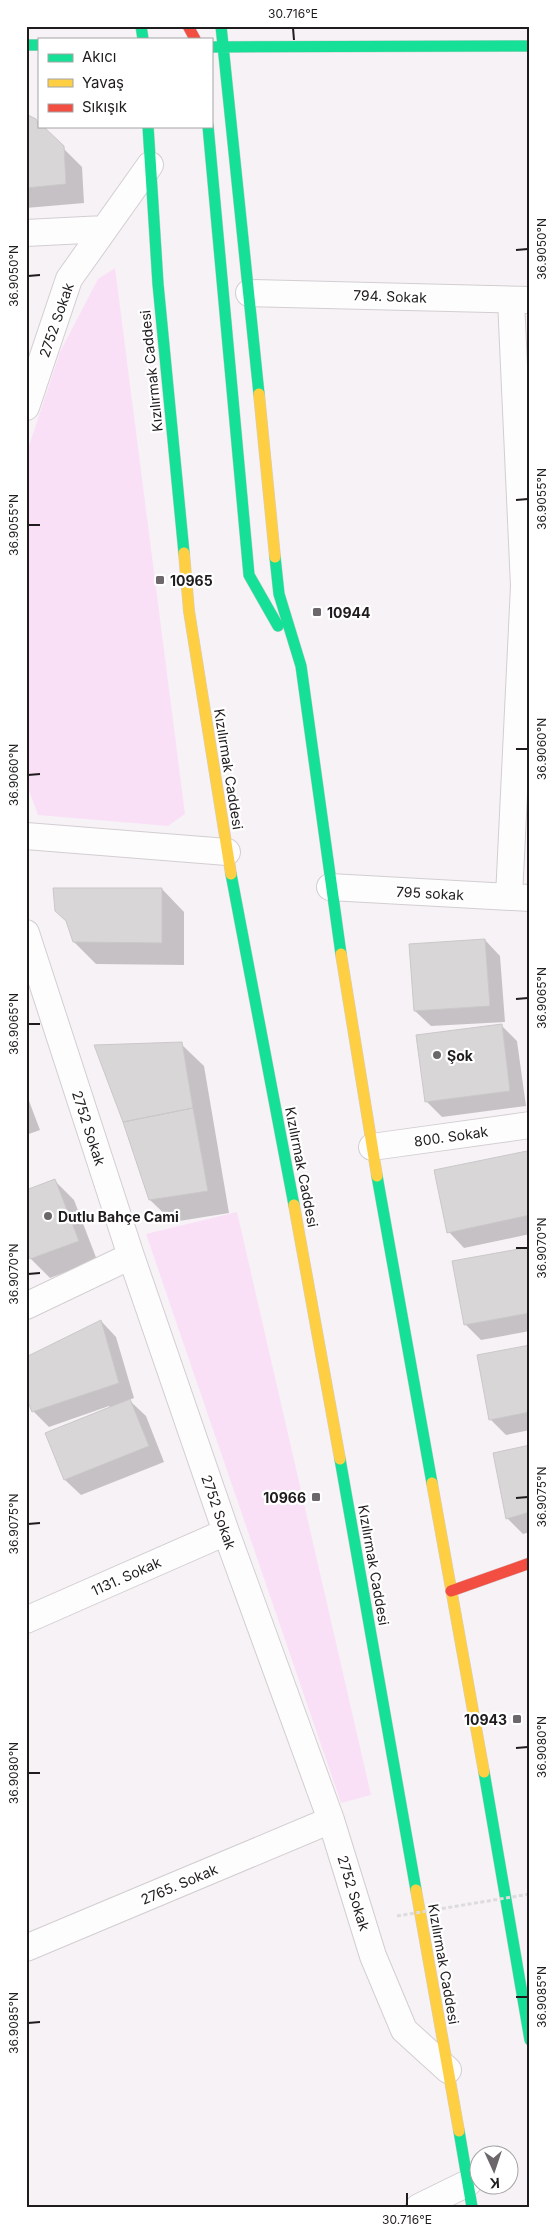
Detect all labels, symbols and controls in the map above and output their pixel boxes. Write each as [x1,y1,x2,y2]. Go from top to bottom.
text: 30.716°E [268,6,318,21]
legend [38,38,212,128]
text: Akıcı [82,47,116,66]
text: Yavaş [82,73,124,92]
text: Sıkışık [82,97,128,116]
text: 36.9050°N [534,218,549,280]
text: 36.9050°N [6,245,21,307]
street label: 2752 Sokak [35,280,77,360]
street label: 794. Sokak [353,286,427,306]
street label: Kızılırmak Caddesi [136,309,166,433]
text: 36.9055°N [534,468,549,530]
text: 36.9055°N [6,494,21,556]
place label: 10965 [170,572,213,589]
marker: 10965 [154,574,166,586]
place label: 10944 [327,604,371,621]
marker: 10944 [311,606,323,618]
street label: Kızılırmak Caddesi [211,707,247,831]
text: 36.9060°N [534,718,549,780]
text: 36.9060°N [6,744,21,806]
street label: 795 sokak [396,883,465,903]
text: 36.9065°N [534,967,549,1029]
text: 36.9065°N [6,993,21,1055]
place label: Şok [447,1047,474,1064]
marker: Şok [431,1049,443,1061]
street label: 2752 Sokak [69,1088,109,1168]
street label: Kızılırmak Caddesi [282,1105,322,1229]
street label: 800. Sokak [413,1122,489,1150]
place label: Dutlu Bahçe Cami [58,1208,179,1225]
marker: Dutlu Bahçe Cami [42,1210,54,1222]
text: 36.9070°N [534,1217,549,1279]
text: 36.9070°N [6,1243,21,1305]
text: 36.9075°N [534,1466,549,1528]
street label: 2752 Sokak [198,1472,240,1552]
place label: 10966 [263,1489,306,1506]
marker: 10966 [310,1491,322,1503]
text: 36.9075°N [6,1493,21,1555]
street label: Kızılırmak Caddesi [355,1503,393,1627]
street label: 1131. Sokak [89,1553,164,1599]
place label: 10943 [464,1711,507,1728]
marker: 10943 [511,1713,523,1725]
text: 36.9080°N [534,1716,549,1778]
text: 36.9080°N [6,1742,21,1804]
street label: 2752 Sokak [334,1853,374,1933]
street label: 2765. Sokak [138,1860,220,1908]
street label: Kızılırmak Caddesi [425,1902,463,2026]
text: 36.9085°N [534,1966,549,2028]
text: 36.9085°N [6,1992,21,2054]
north arrow [468,2146,518,2196]
text: K [489,2175,500,2192]
text: 30.716°E [382,2212,432,2227]

